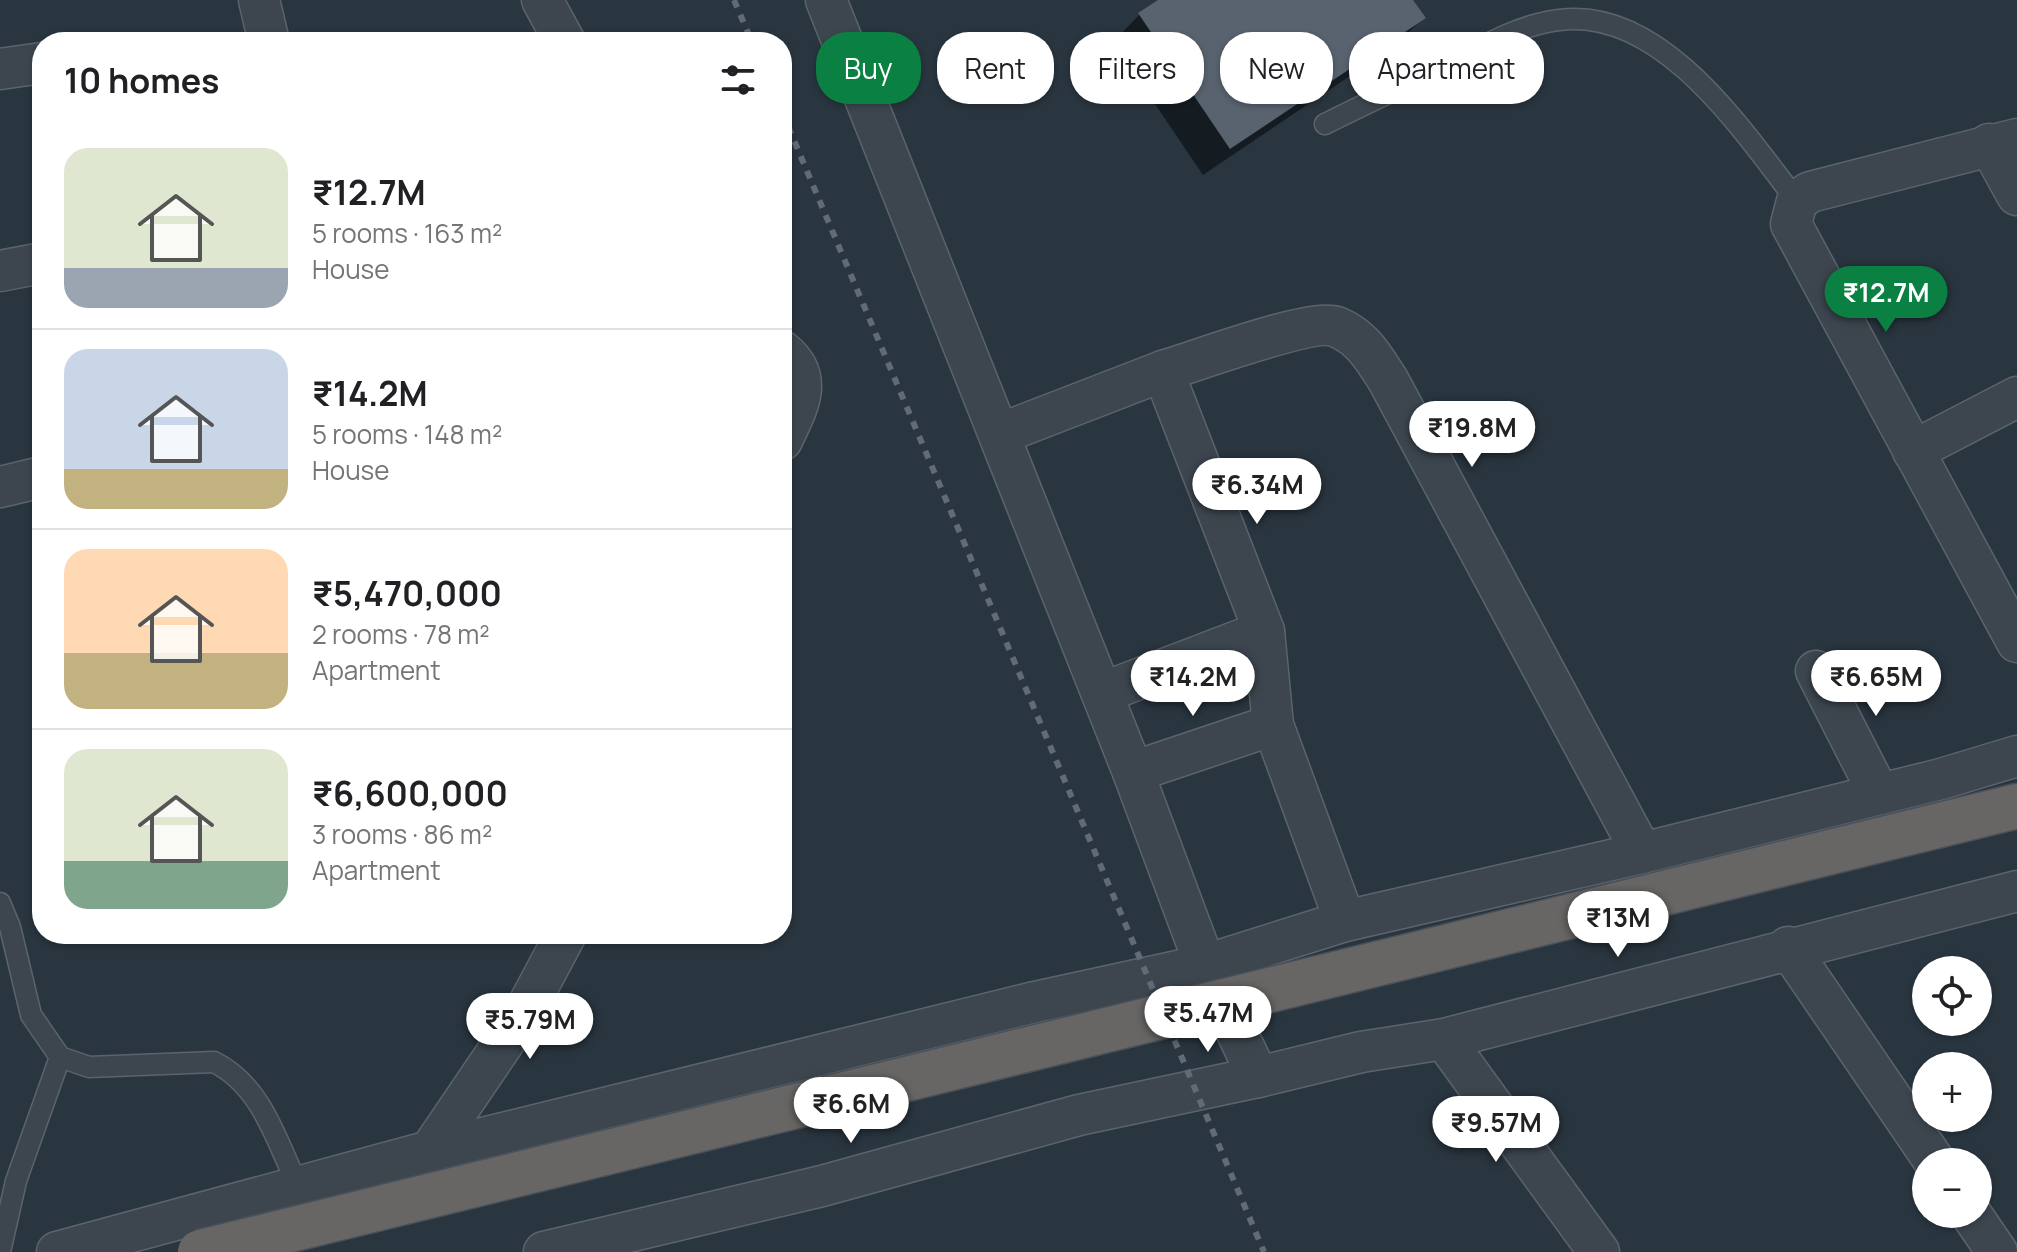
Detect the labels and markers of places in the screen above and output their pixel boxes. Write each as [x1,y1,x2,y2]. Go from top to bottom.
pin: ₹12.7M [1821,266,1951,334]
pin: ₹19.8M [1407,401,1537,469]
pin: ₹6.34M [1192,458,1322,526]
pin: ₹14.2M [1128,650,1258,718]
pin: ₹6.65M [1811,650,1941,718]
pin: ₹13M [1571,891,1665,959]
pin: ₹5.47M [1143,986,1273,1054]
pin: ₹5.79M [465,993,595,1061]
pin: ₹6.6M [795,1077,907,1145]
pin: ₹9.57M [1431,1096,1561,1164]

